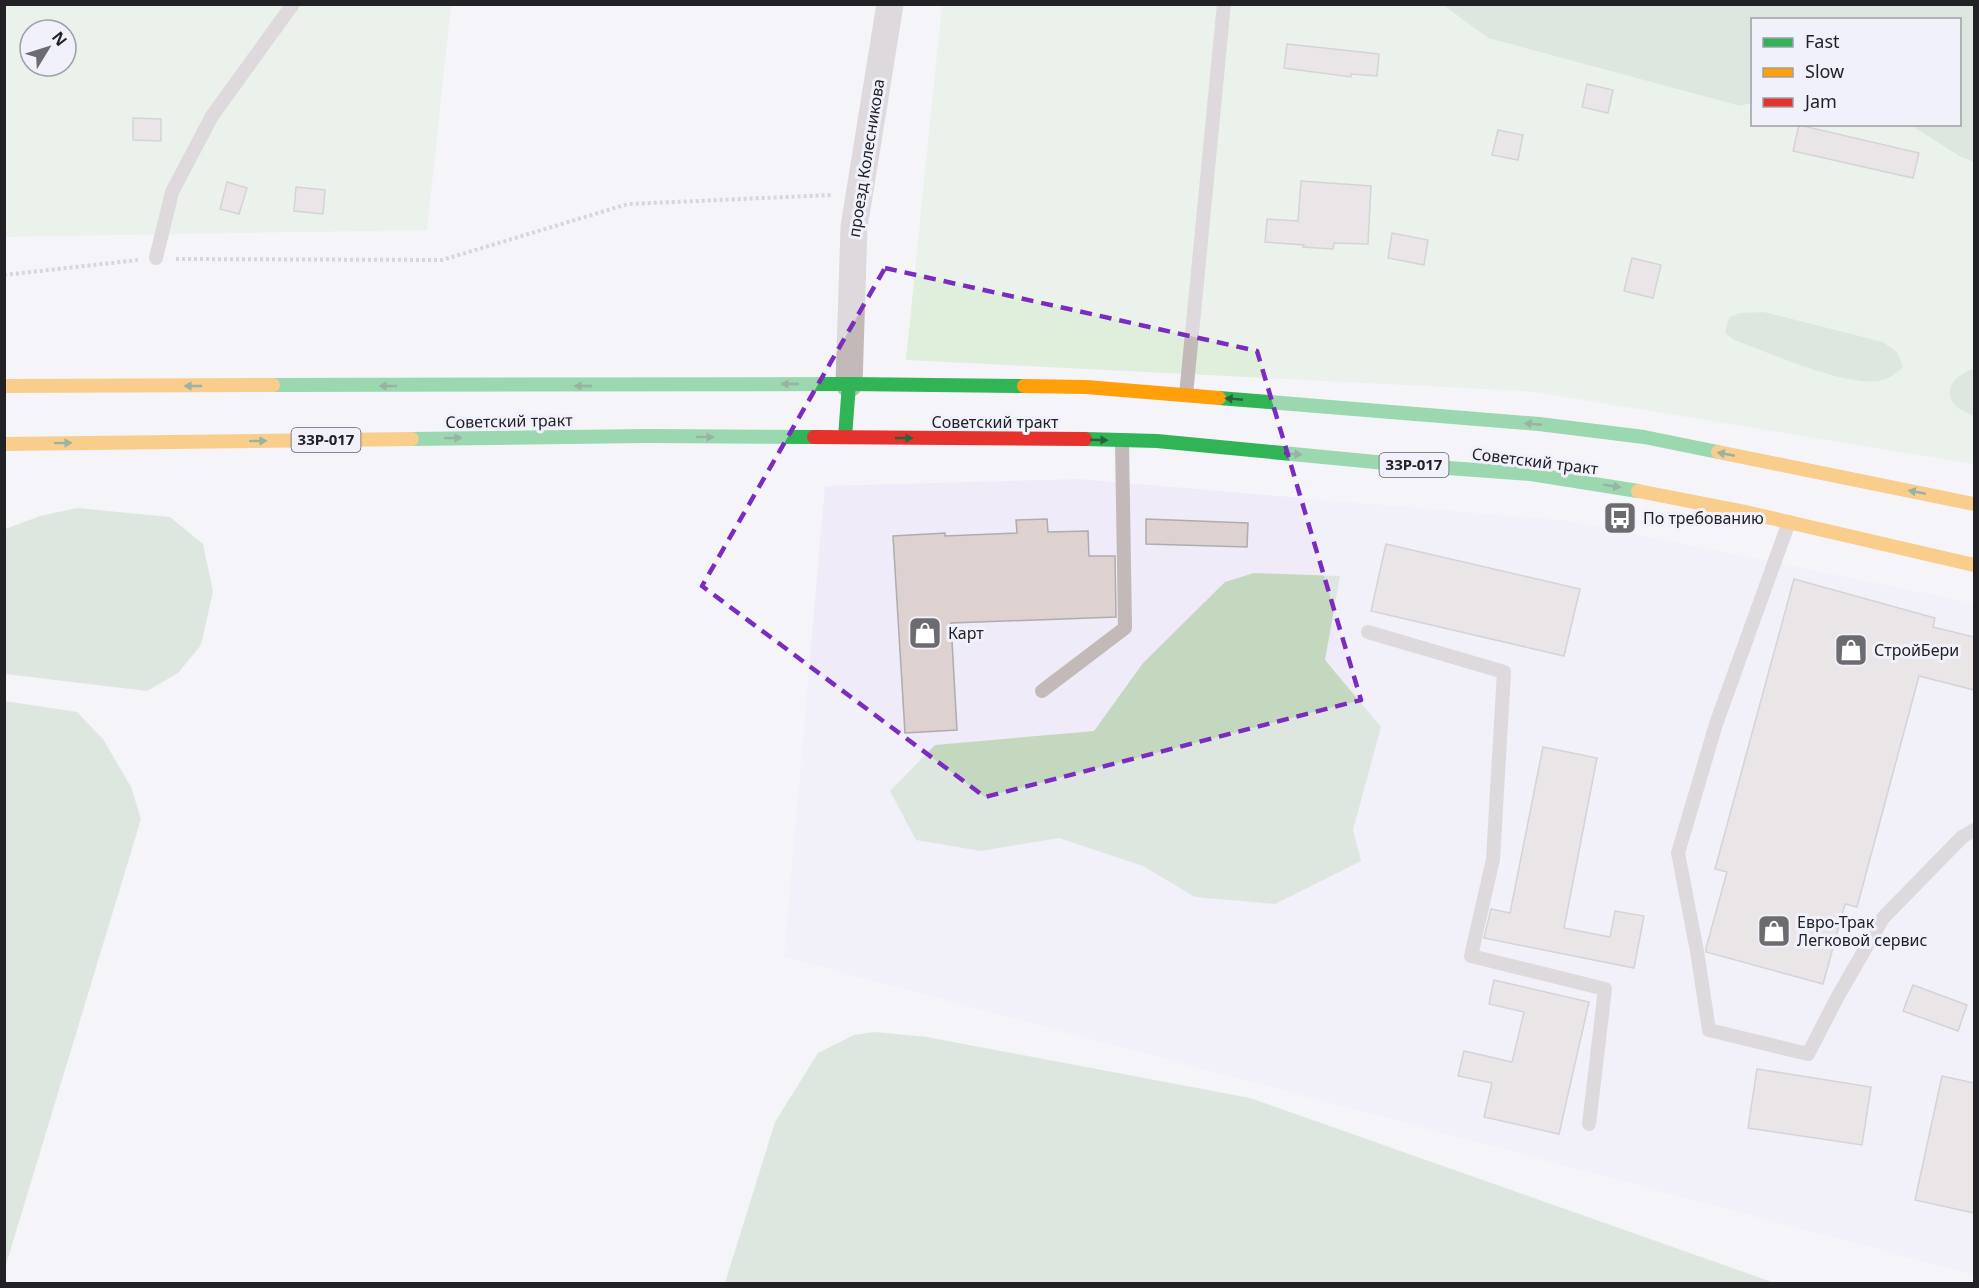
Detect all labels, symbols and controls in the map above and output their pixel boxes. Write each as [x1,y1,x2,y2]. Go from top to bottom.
north arrow [18,18,78,78]
legend [1751,18,1961,126]
text: N [47,27,72,51]
text: Fast [1805,29,1840,53]
text: Slow [1805,59,1844,83]
street label: проезд Колесникова [843,77,889,239]
text: Jam [1803,89,1837,113]
one-way arrow [781,379,800,389]
one-way arrow [184,381,203,391]
one-way arrow [379,381,398,391]
one-way arrow [574,381,593,391]
one-way arrow [1225,394,1244,404]
street label: Советский тракт [445,409,573,433]
street label: Советский тракт [931,411,1059,433]
one-way arrow [1524,419,1543,429]
road number: 33Р-017 [292,428,360,452]
one-way arrow [696,432,715,442]
one-way arrow [443,433,462,443]
one-way arrow [894,433,913,443]
one-way arrow [1089,435,1108,445]
one-way arrow [248,436,267,445]
one-way arrow [53,438,72,448]
street label: Советский тракт [1471,442,1600,480]
one-way arrow [1284,449,1303,459]
one-way arrow [1716,449,1735,458]
road number: 33Р-017 [1380,453,1448,477]
one-way arrow [1603,482,1622,491]
one-way arrow [1907,487,1926,496]
bus stop icon: По требованию [1602,500,1638,536]
place label: По требованию [1643,507,1764,529]
shop icon: Карт [907,615,943,651]
place label: Карт [948,622,984,644]
shop icon: СтройБери [1833,632,1869,668]
place label: СтройБери [1874,639,1959,661]
place label: Евро-Трак Легковой сервис [1797,911,1928,951]
shop icon: Евро-Трак Легковой сервис [1756,913,1792,949]

